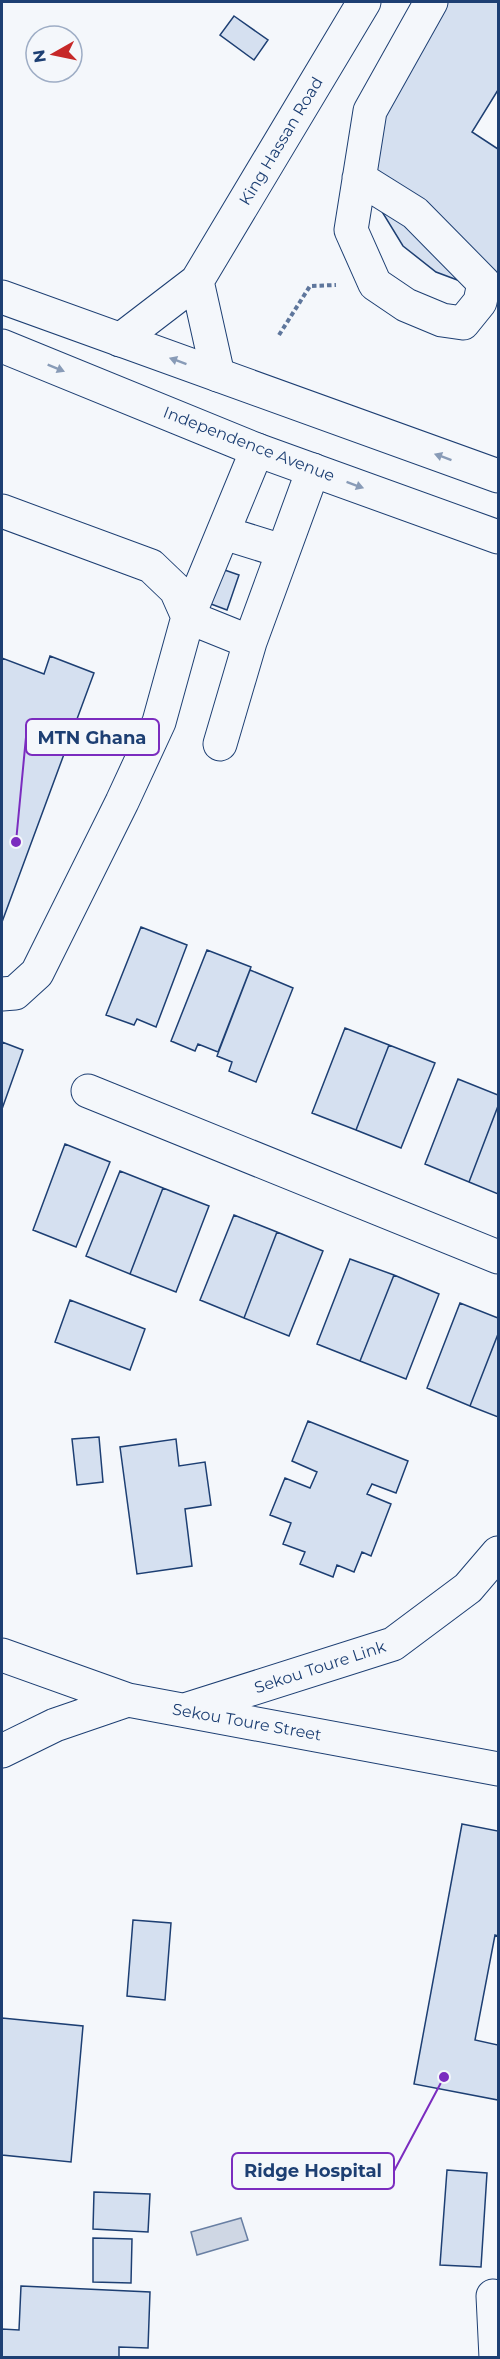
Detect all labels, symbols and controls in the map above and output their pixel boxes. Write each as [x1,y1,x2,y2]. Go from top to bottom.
north arrow [24,24,84,84]
text: N [29,48,50,64]
street label: King Hassan Road [235,74,327,208]
one-way arrow [169,356,187,366]
one-way arrow [47,363,65,373]
street label: Independence Avenue [161,403,337,485]
one-way arrow [434,451,452,461]
one-way arrow [346,480,364,490]
callout: MTN Ghana [26,719,159,755]
text: MTN Ghana [38,727,146,749]
street label: Sekou Toure Link [252,1637,388,1697]
street label: Sekou Toure Street [171,1700,324,1745]
callout: Ridge Hospital [232,2153,394,2189]
text: Ridge Hospital [244,2160,382,2182]

